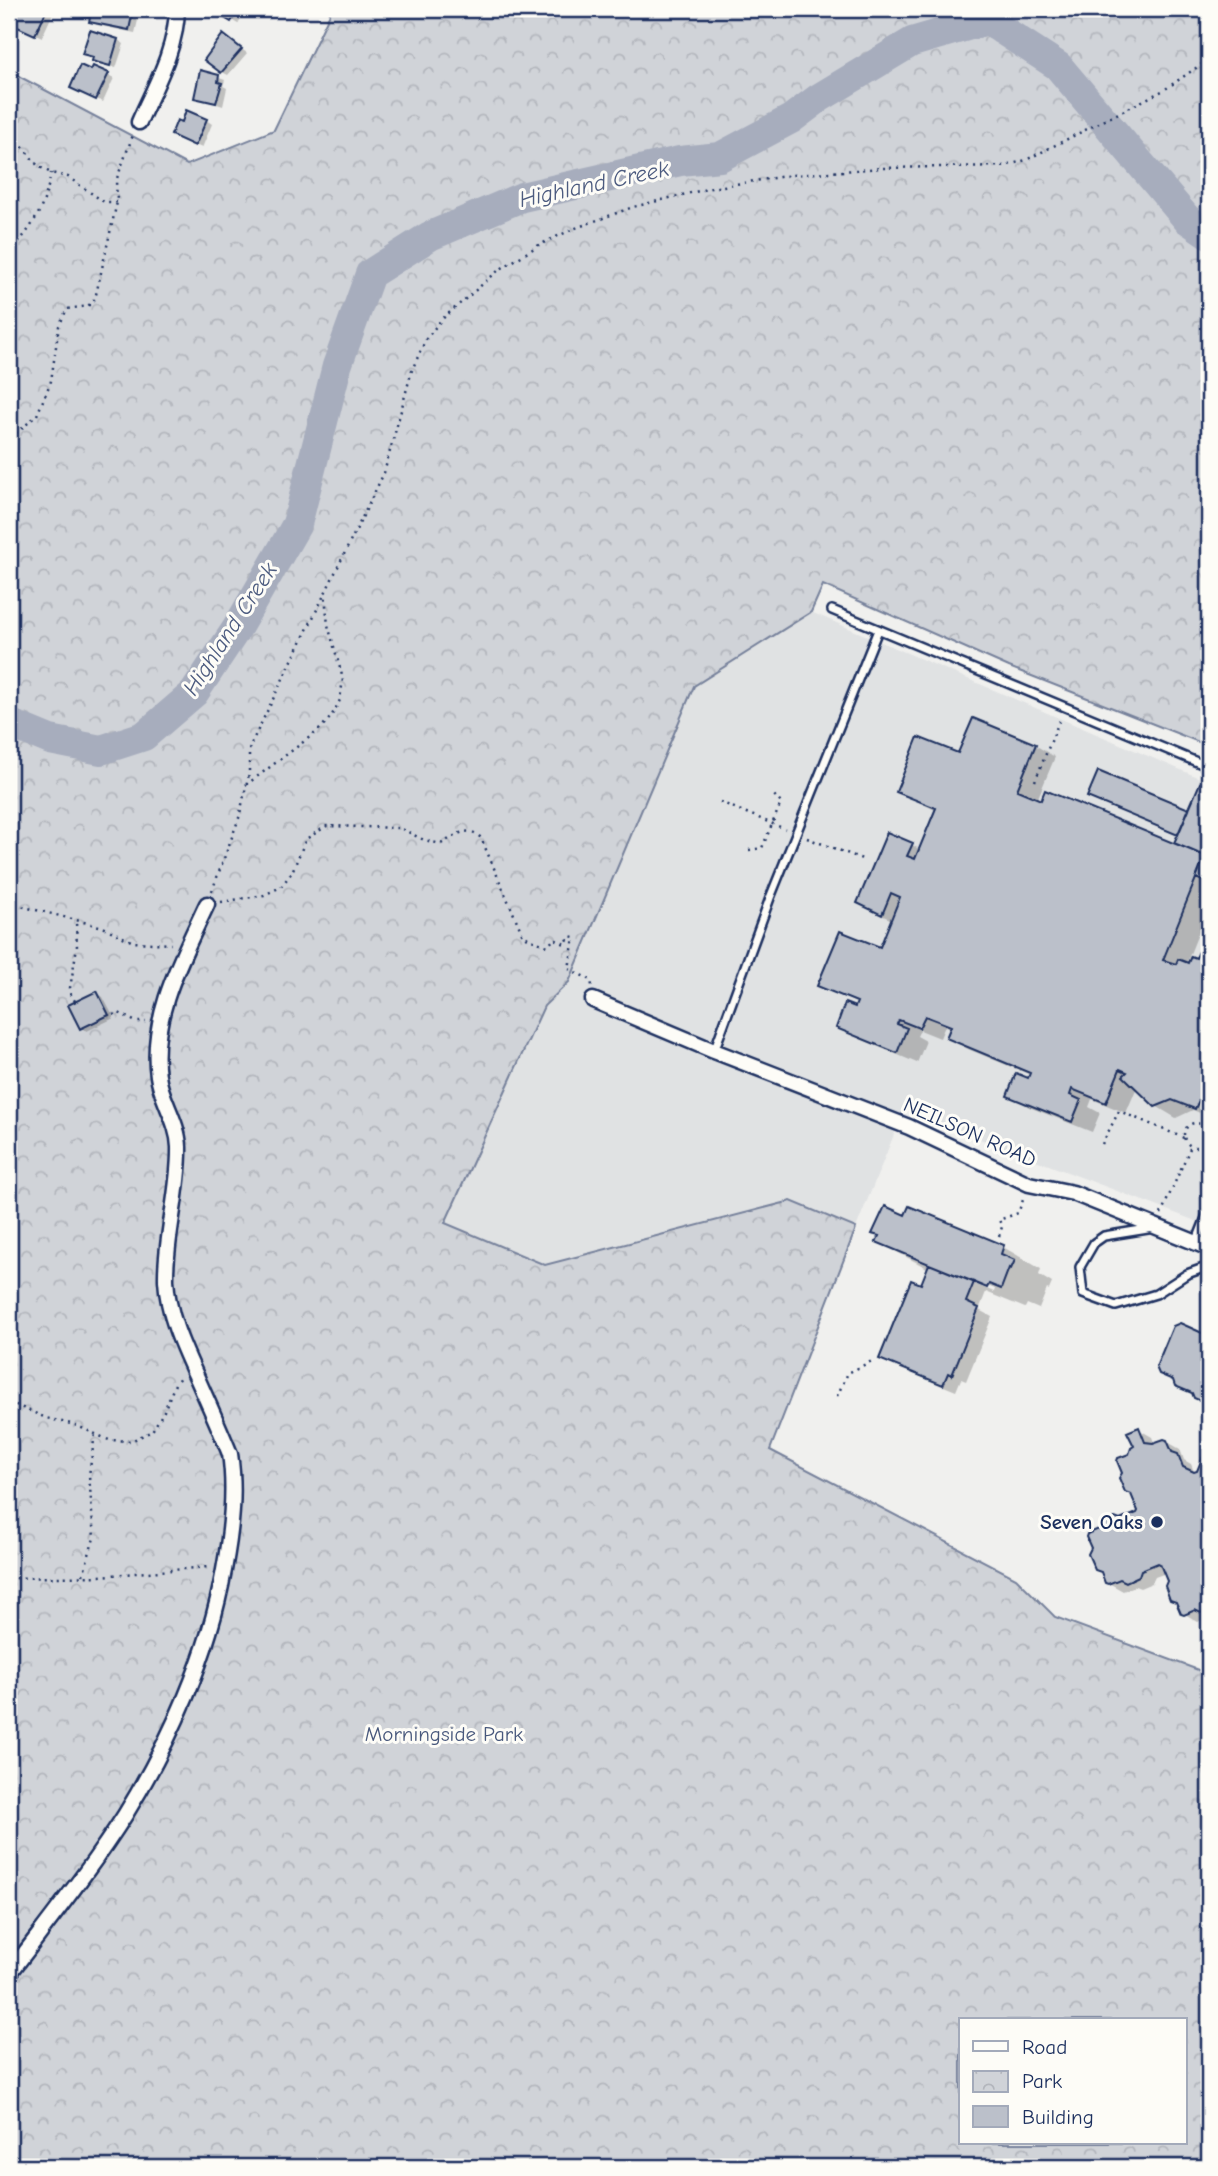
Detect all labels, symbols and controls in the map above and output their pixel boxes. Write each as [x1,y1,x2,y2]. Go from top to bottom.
water label: Highland Creek [517,155,672,213]
water label: Highland Creek [177,557,283,700]
street label: NEILSON ROAD [900,1092,1040,1172]
place label: Seven Oaks [1040,1510,1143,1534]
marker: Seven Oaks [1149,1514,1165,1530]
park label: Morningside Park [365,1722,523,1746]
legend [959,2018,1186,2144]
text: Road [1022,2035,1067,2059]
text: Park [1022,2069,1062,2093]
text: Building [1022,2105,1094,2129]

